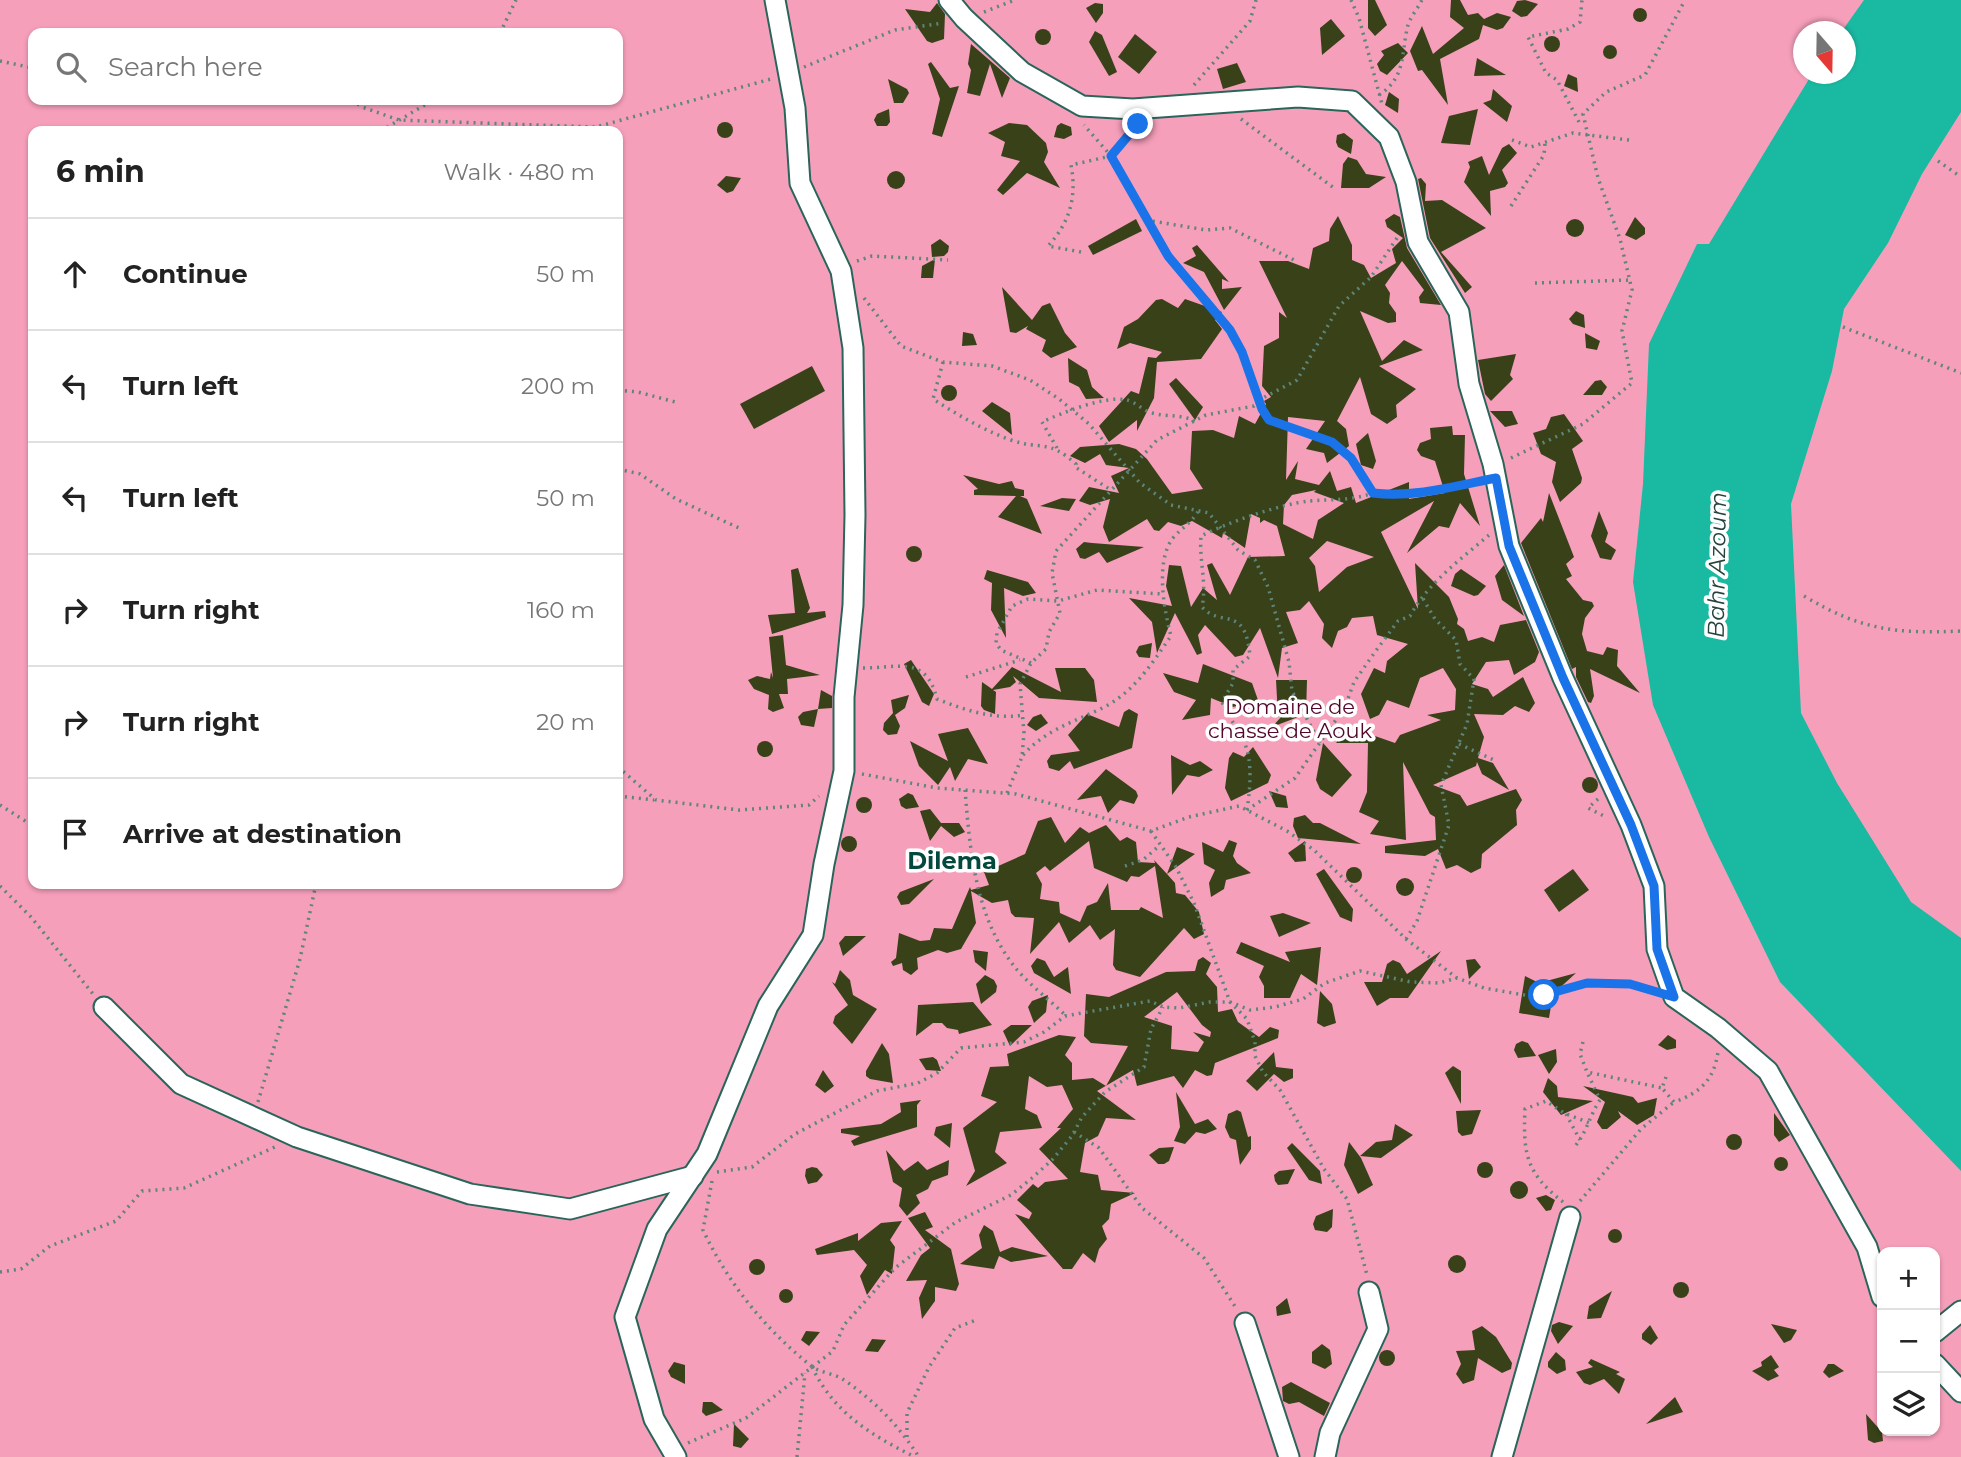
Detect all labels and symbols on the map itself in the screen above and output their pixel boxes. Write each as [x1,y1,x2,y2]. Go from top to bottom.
north arrow [1793,21,1856,84]
route end [1122,108,1153,139]
water label: Bahr Azoum [1702,492,1732,638]
park label: Domaine de chasse de Aouk [1208,694,1373,743]
district label: Dilema [907,846,997,875]
route start [1528,979,1559,1010]

